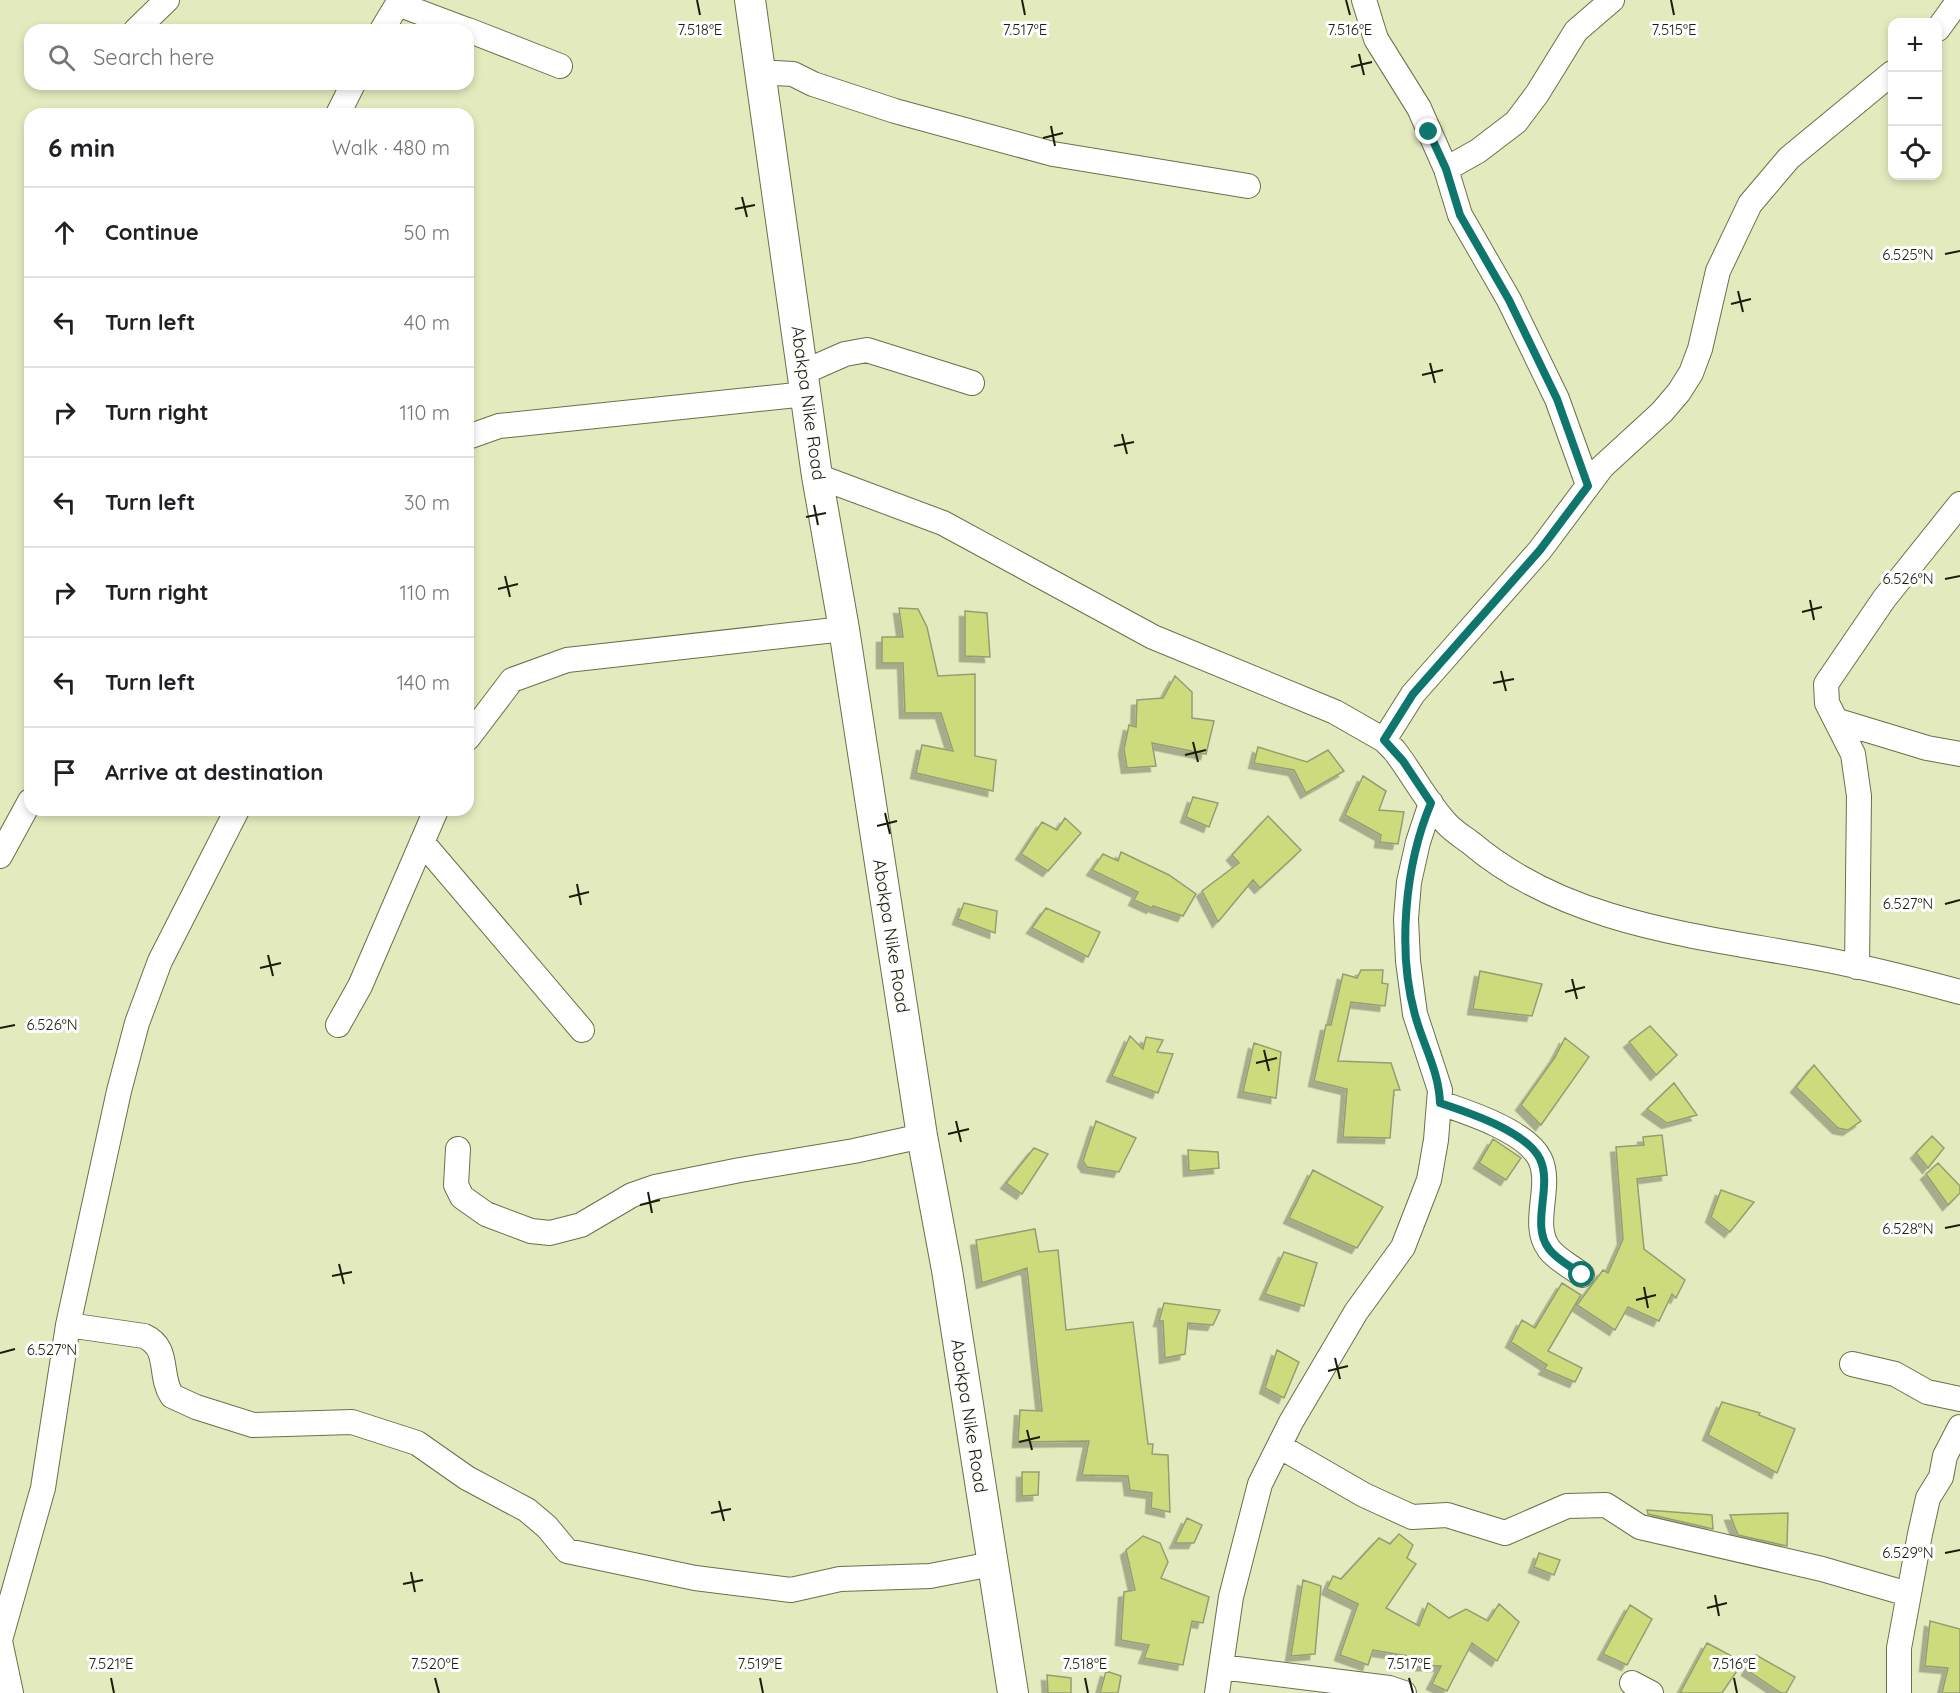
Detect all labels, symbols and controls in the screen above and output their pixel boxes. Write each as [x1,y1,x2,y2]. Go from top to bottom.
map controls [1888,18,1942,180]
button: + [1888,18,1942,72]
text: 7.518°E [678,20,722,39]
text: 7.517°E [1003,20,1047,39]
text: 7.516°E [1328,20,1372,39]
text: 7.515°E [1652,20,1696,39]
search box [24,24,474,90]
icon: search [45,41,78,74]
text: Search here [93,43,214,71]
button: − [1888,72,1942,126]
route end [1415,118,1441,144]
button: locate [1888,126,1942,180]
text: 6 min [48,131,115,164]
text: Walk · 480 m [332,135,450,160]
icon: ahead [48,216,81,249]
text: Continue [105,218,199,246]
text: 50 m [404,220,450,245]
text: 6.525°N [1882,245,1934,264]
icon: left [48,306,81,339]
text: Turn left [105,308,195,336]
text: 40 m [404,310,450,335]
street label: Abakpa Nike Road [786,324,831,482]
icon: right [48,396,81,429]
text: Turn right [105,398,209,426]
text: 110 m [400,400,450,425]
icon: left [48,486,81,519]
text: Turn left [105,488,195,516]
text: 30 m [404,490,450,515]
text: 6.526°N [1882,569,1934,588]
icon: right [48,576,81,609]
text: Turn right [105,578,209,606]
text: 110 m [400,580,450,605]
icon: left [48,666,81,699]
text: Turn left [105,668,195,696]
text: 140 m [397,670,450,695]
icon: arrive [48,756,81,789]
text: Arrive at destination [105,758,323,786]
street label: Abakpa Nike Road [868,857,915,1015]
text: 6.527°N [1883,894,1933,913]
text: 6.526°N [26,1015,78,1034]
text: 6.528°N [1882,1219,1934,1238]
route start [1568,1261,1594,1287]
street label: Abakpa Nike Road [946,1337,993,1495]
text: 6.527°N [27,1340,77,1359]
text: 6.529°N [1882,1543,1934,1562]
text: 7.521°E [88,1654,134,1673]
text: 7.520°E [411,1654,459,1673]
text: 7.519°E [737,1654,783,1673]
text: 7.518°E [1063,1654,1107,1673]
text: 7.517°E [1387,1654,1431,1673]
text: 7.516°E [1712,1654,1756,1673]

